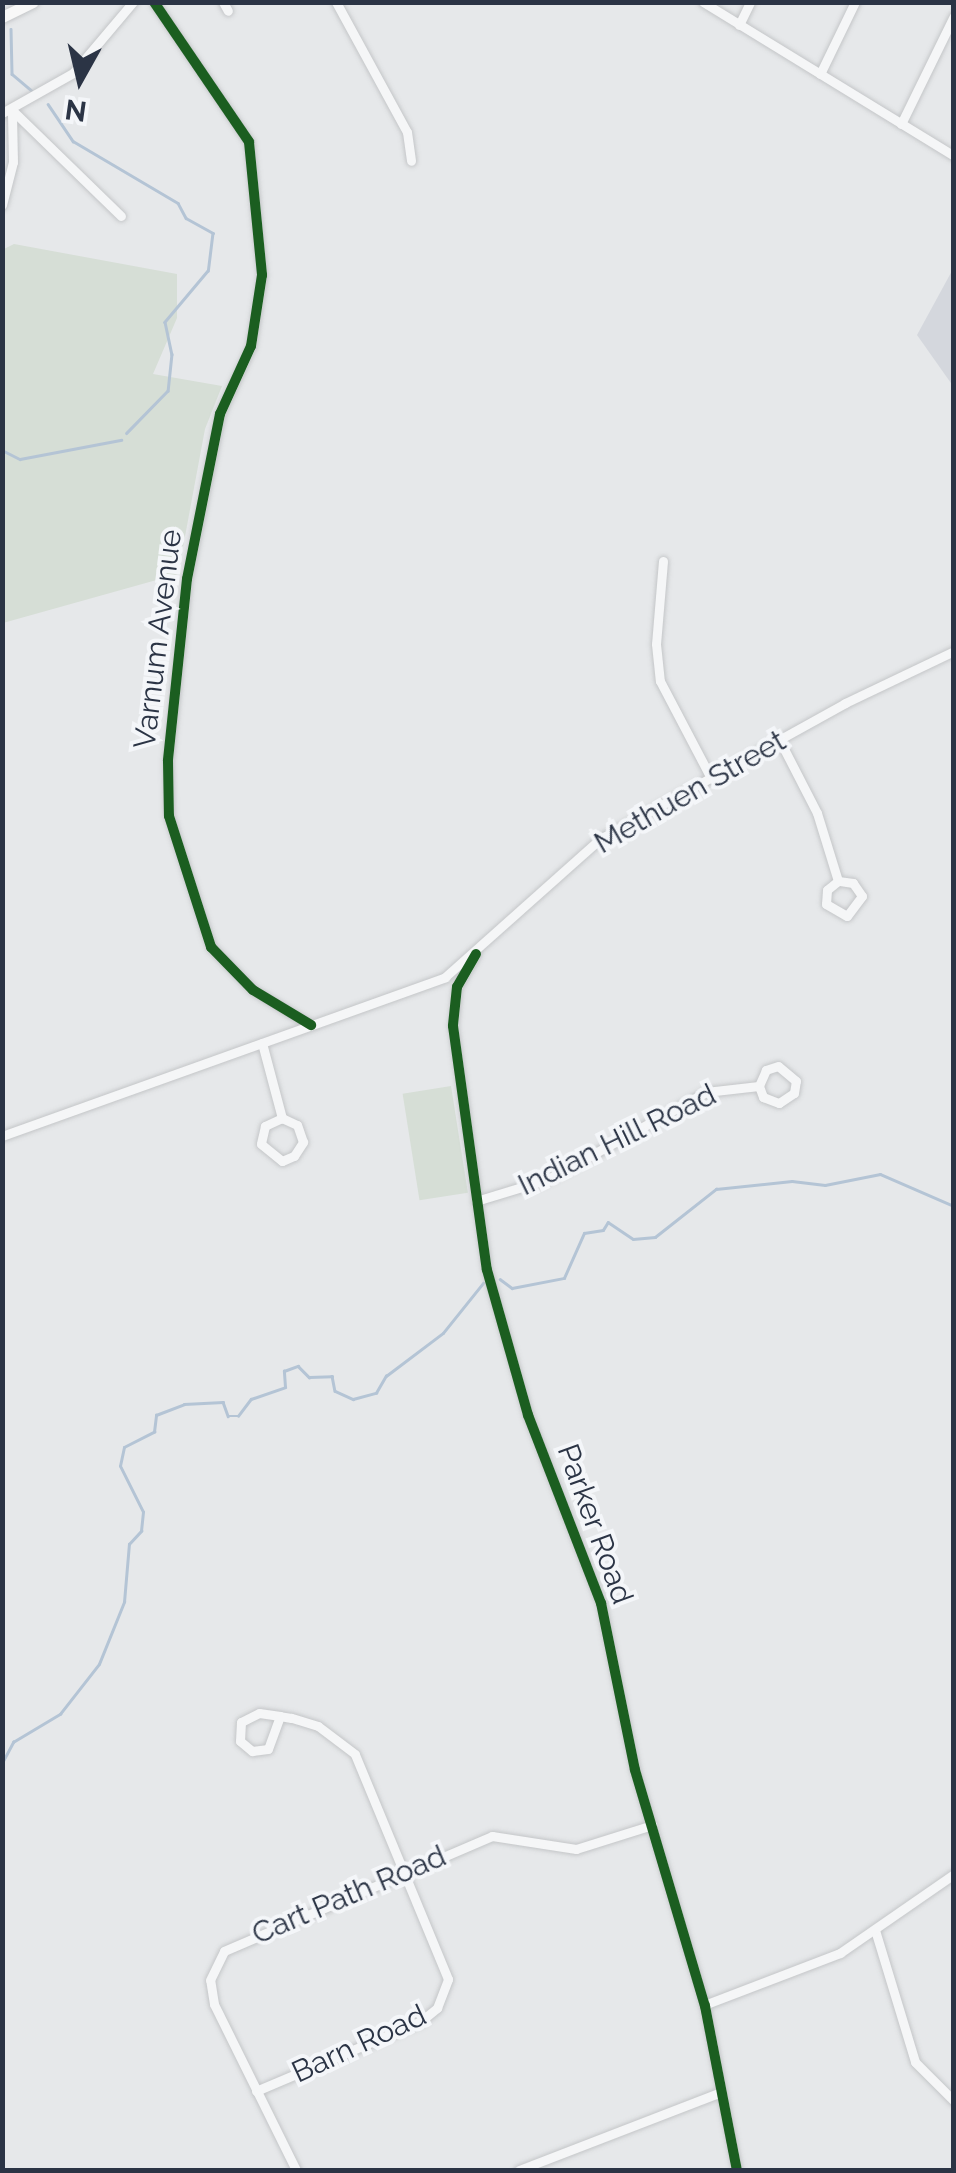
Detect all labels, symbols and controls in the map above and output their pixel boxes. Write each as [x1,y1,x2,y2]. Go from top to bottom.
north arrow [30,30,130,130]
text: N [63,92,89,128]
street label: Varnum Avenue [127,527,189,751]
street label: Methuen Street [588,723,792,861]
street label: Indian Hill Road [512,1076,722,1204]
street label: Parker Road [549,1439,641,1609]
street label: Cart Path Road [247,1838,451,1952]
street label: Barn Road [286,1997,432,2091]

